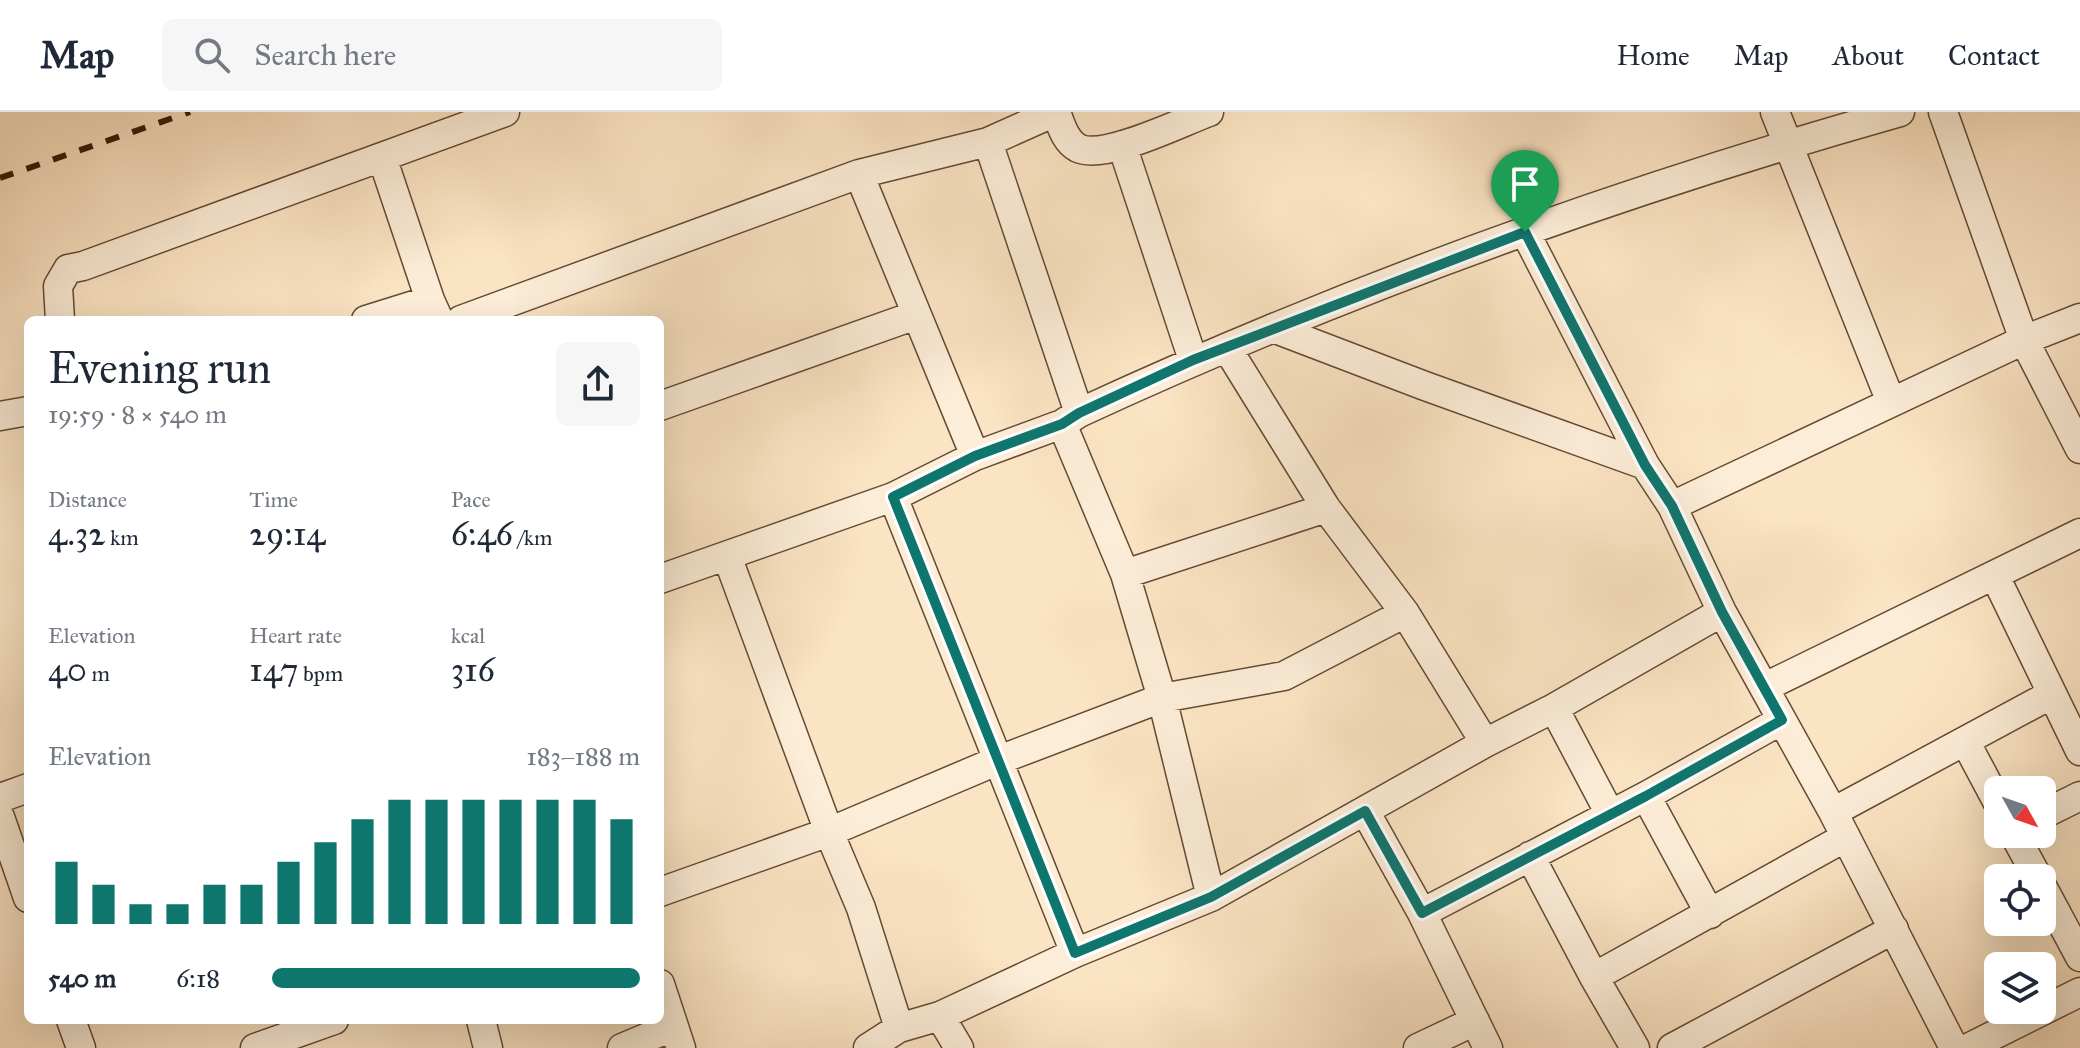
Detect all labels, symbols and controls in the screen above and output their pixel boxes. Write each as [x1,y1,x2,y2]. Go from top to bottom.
search box [162,19,722,91]
text: Map [40,32,114,78]
icon: search [190,33,234,77]
text: Search here [254,37,396,73]
text: Home [1617,38,1690,73]
text: Map [1734,38,1788,73]
text: About [1832,38,1904,73]
text: Contact [1948,38,2040,73]
pin [1491,150,1559,232]
icon: arrive [1503,162,1547,206]
text: Evening run [48,341,271,395]
button: share [556,342,640,426]
text: 19:59 · 8 × 540 m [48,398,227,430]
text: Distance [48,486,127,513]
text: Time [249,486,298,513]
text: Pace [451,486,491,513]
text: 4.32 [48,513,105,554]
text: 29:14 [249,513,325,554]
text: 6:46 [451,513,513,554]
text: km [105,524,139,551]
text: /km [513,524,552,551]
text: Elevation [48,622,135,649]
text: Heart rate [249,622,342,649]
text: kcal [451,622,485,649]
text: 40 [48,649,87,690]
text: 147 [249,649,298,690]
text: 316 [451,649,495,690]
text: m [87,660,110,687]
text: bpm [298,660,343,687]
text: Elevation [48,740,151,772]
text: 183–188 m [527,740,640,772]
north arrow [1984,776,2056,848]
map controls [1984,776,2056,1024]
button: locate [1984,864,2056,936]
button: layers [1984,952,2056,1024]
text: 540 m [48,962,116,994]
text: 6:18 [176,962,220,994]

